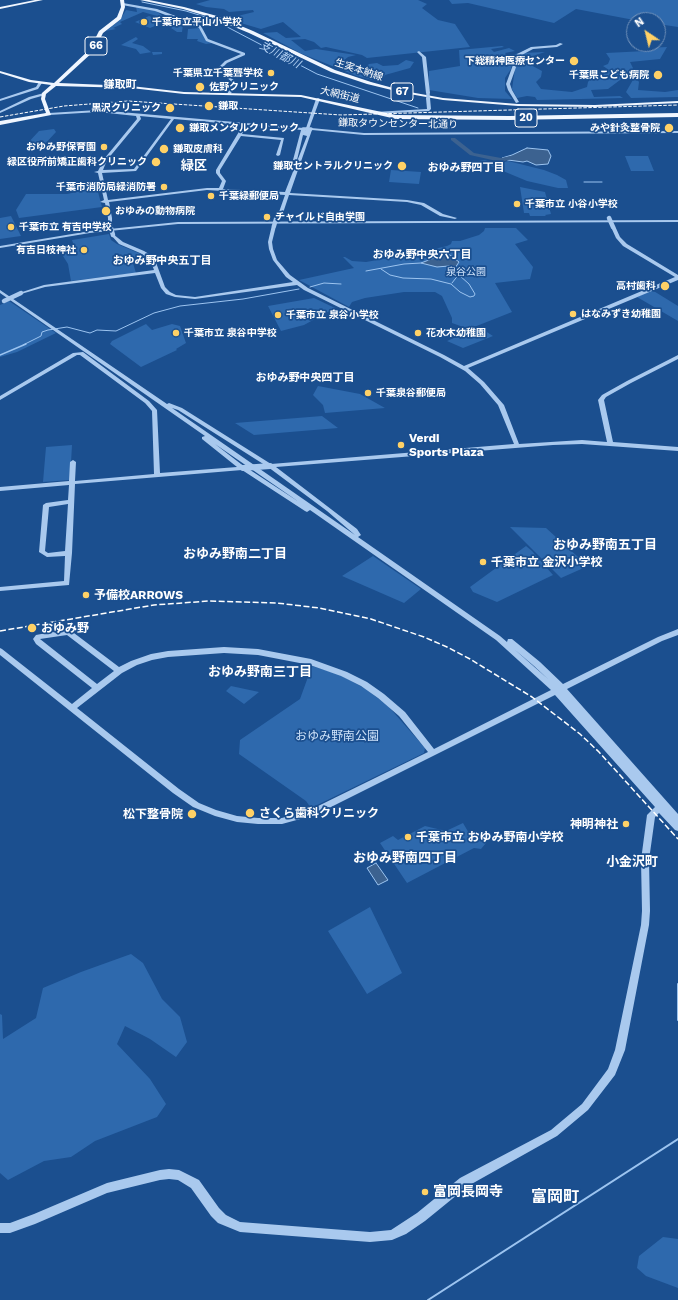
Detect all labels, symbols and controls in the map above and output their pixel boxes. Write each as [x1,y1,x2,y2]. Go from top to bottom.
north arrow [626,12,666,52]
text: N [632,15,646,30]
place label: 千葉市立平山小学校 [152,16,242,28]
marker: 千葉市立平山小学校 [139,17,149,27]
road number: 66 [85,37,107,55]
water label: 支川都川 [257,39,303,71]
place label: 下総精神医療センター [465,55,565,67]
marker: 下総精神医療センター [568,55,580,67]
street label: 生実本納線 [333,57,385,83]
place label: 千葉県立千葉聾学校 [173,67,263,79]
marker: 千葉県立千葉聾学校 [266,68,276,78]
place label: 千葉県こども病院 [569,69,649,81]
marker: 千葉県こども病院 [652,69,664,81]
district label: 鎌取町 [104,78,136,92]
marker: 佐野クリニック [194,81,206,93]
place label: 佐野クリニック [209,81,279,93]
road number: 67 [391,83,413,101]
street label: 大網街道 [319,85,361,105]
marker: 鎌取 [203,100,215,112]
place label: 鎌取 [218,100,238,112]
place label: 黒沢クリニック [91,102,161,114]
marker: 黒沢クリニック [164,102,176,114]
road number: 20 [515,109,537,127]
street label: 鎌取タウンセンター北通り [338,117,458,131]
marker: 鎌取メンタルクリニック [174,122,186,134]
place label: 鎌取メンタルクリニック [189,122,299,134]
place label: みや針灸整骨院 [590,122,660,134]
marker: みや針灸整骨院 [663,122,675,134]
place label: おゆみ野保育園 [26,141,96,153]
marker: おゆみ野保育園 [99,142,109,152]
marker: 鎌取皮膚科 [158,143,170,155]
place label: 鎌取皮膚科 [173,143,223,155]
place label: 緑区役所前矯正歯科クリニック [7,156,147,168]
marker: 緑区役所前矯正歯科クリニック [150,156,162,168]
district label: 緑区 [181,158,207,174]
place label: 鎌取セントラルクリニック [273,160,393,172]
marker: 鎌取セントラルクリニック [396,160,408,172]
district label: おゆみ野四丁目 [428,161,504,175]
place label: 千葉市消防局緑消防署 [56,181,156,193]
marker: 千葉市消防局緑消防署 [159,182,169,192]
place label: 千葉緑郵便局 [219,190,279,202]
marker: 千葉緑郵便局 [206,191,216,201]
place label: 千葉市立 小谷小学校 [525,198,618,210]
marker: 千葉市立 小谷小学校 [512,199,522,209]
marker: おゆみの動物病院 [100,205,112,217]
place label: おゆみの動物病院 [115,205,195,217]
place label: チャイルド自由学園 [275,211,365,223]
marker: チャイルド自由学園 [262,212,272,222]
place label: 千葉市立 有吉中学校 [19,221,112,233]
marker: 千葉市立 有吉中学校 [6,222,16,232]
place label: 有吉日枝神社 [16,244,76,256]
marker: 有吉日枝神社 [79,245,89,255]
district label: おゆみ野中央六丁目 [373,248,471,262]
district label: おゆみ野中央五丁目 [113,254,211,268]
park label: 泉谷公園 [446,266,486,278]
place label: 高村歯科 [616,280,656,292]
marker: 高村歯科 [659,280,671,292]
place label: はなみずき幼稚園 [581,308,661,320]
place label: 千葉市立 泉谷小学校 [286,309,379,321]
marker: はなみずき幼稚園 [568,309,578,319]
marker: 千葉市立 泉谷小学校 [273,310,283,320]
place label: 千葉市立 泉谷中学校 [184,327,277,339]
place label: 花水木幼稚園 [426,327,486,339]
marker: 千葉市立 泉谷中学校 [171,328,181,338]
marker: 花水木幼稚園 [413,328,423,338]
district label: おゆみ野中央四丁目 [256,371,354,385]
place label: 千葉泉谷郵便局 [376,387,446,399]
marker: 千葉泉谷郵便局 [363,388,373,398]
place label: Verdi Sports Plaza [409,431,484,459]
marker: Verdi Sports Plaza [396,440,406,450]
district label: おゆみ野南五丁目 [553,537,657,553]
district label: おゆみ野南二丁目 [183,546,287,562]
place label: 千葉市立 金沢小学校 [491,555,602,569]
marker: 千葉市立 金沢小学校 [478,557,488,567]
place label: 予備校ARROWS [94,588,183,602]
marker: 予備校ARROWS [81,590,91,600]
place label: おゆみ野 [41,621,89,635]
marker: おゆみ野 [26,622,38,634]
district label: おゆみ野南三丁目 [208,664,312,680]
park label: おゆみ野南公園 [295,729,379,743]
place label: さくら歯科クリニック [259,806,379,820]
place label: 松下整骨院 [123,807,183,821]
marker: さくら歯科クリニック [244,807,256,819]
marker: 松下整骨院 [186,808,198,820]
place label: 神明神社 [570,817,618,831]
marker: 神明神社 [621,819,631,829]
place label: 千葉市立 おゆみ野南小学校 [416,830,563,844]
marker: 千葉市立 おゆみ野南小学校 [403,832,413,842]
district label: おゆみ野南四丁目 [353,850,457,866]
district label: 小金沢町 [606,854,658,870]
place label: 富岡長岡寺 [433,1184,503,1200]
marker: 富岡長岡寺 [420,1187,430,1197]
district label: 富岡町 [531,1187,579,1207]

